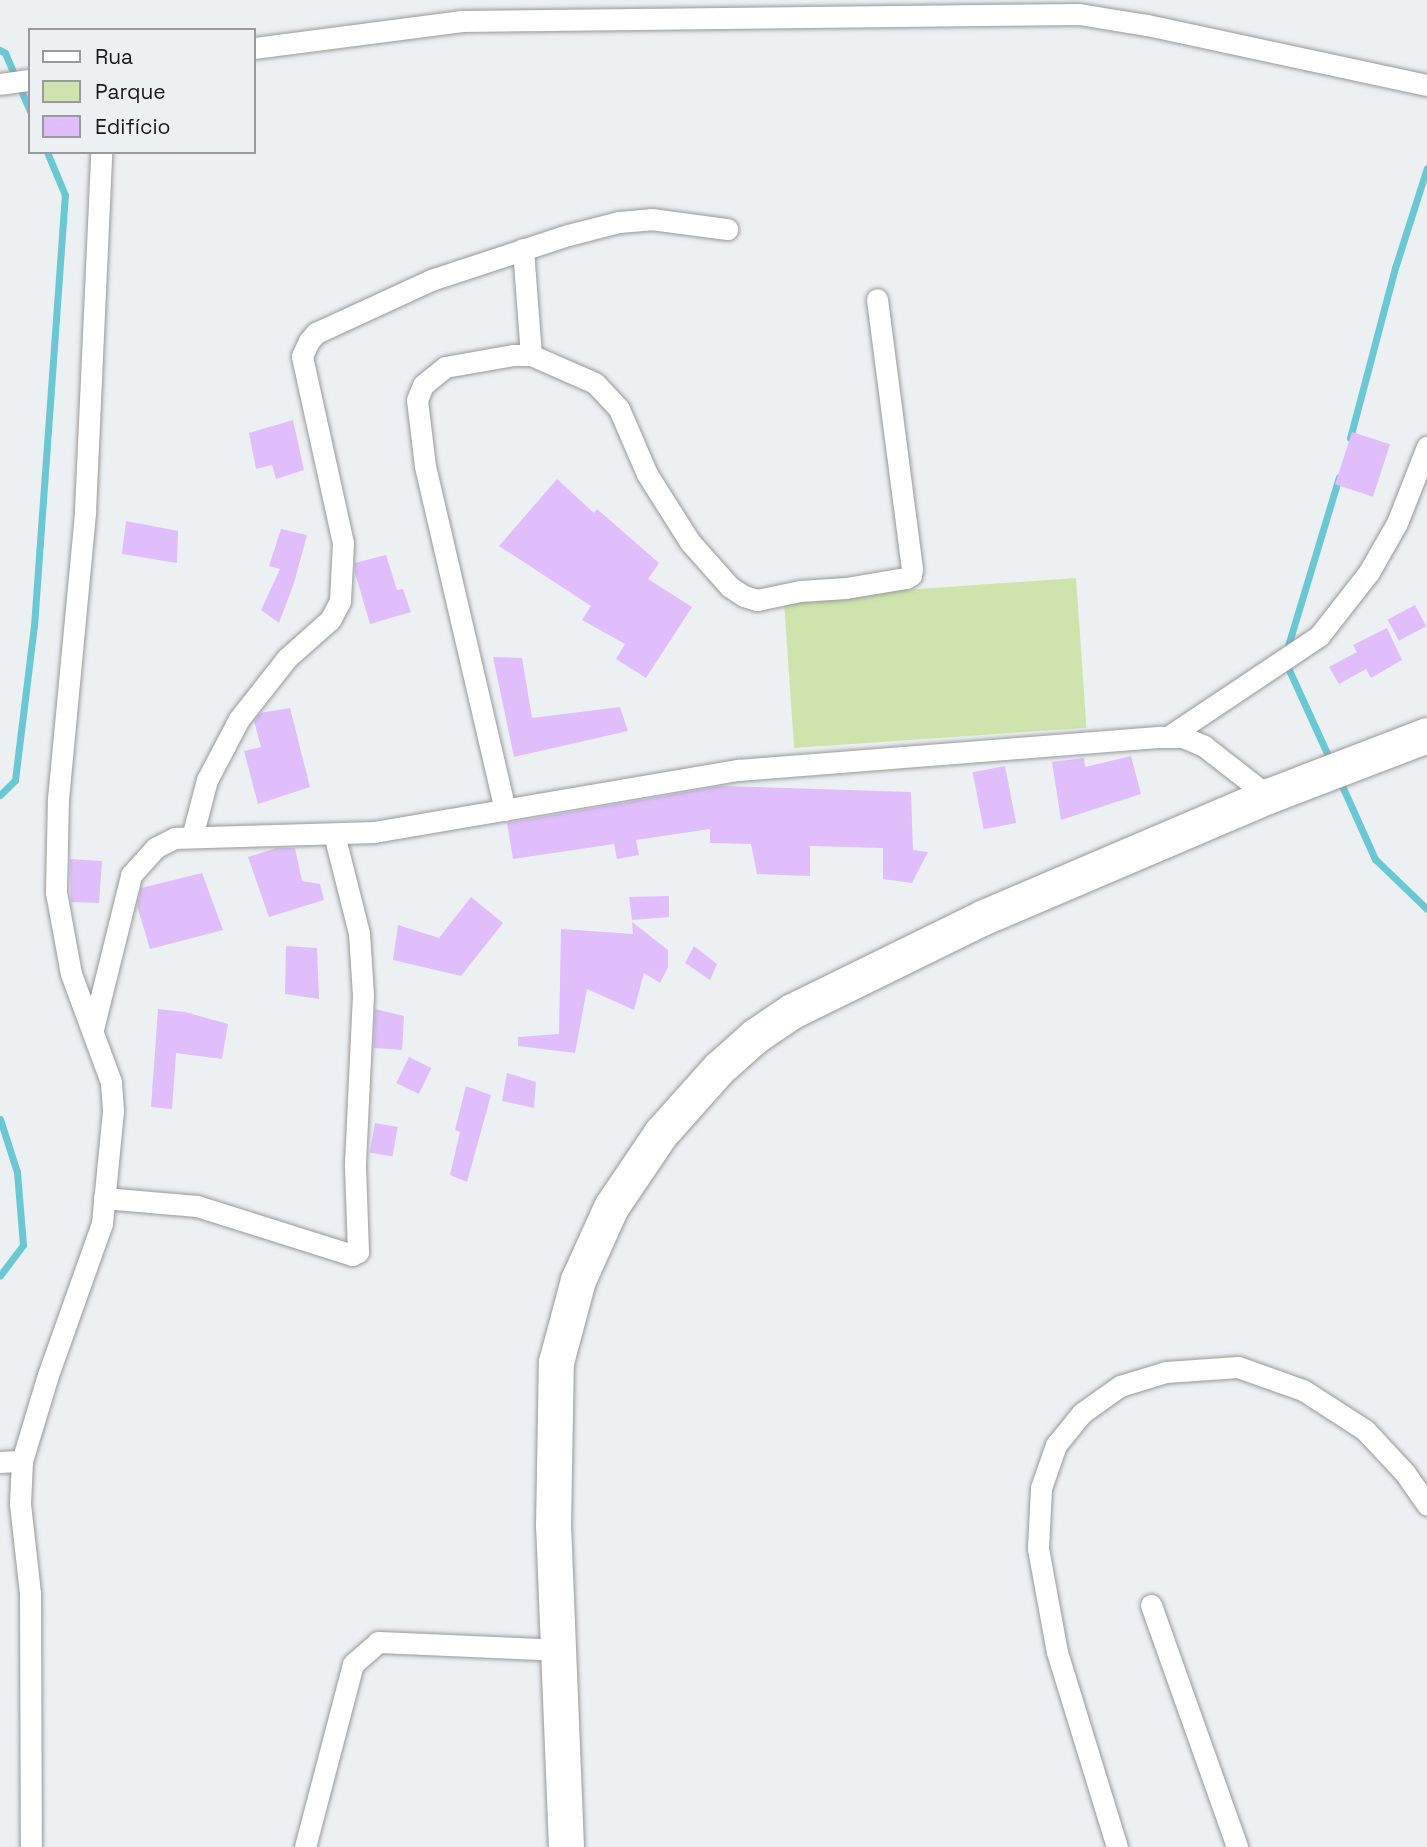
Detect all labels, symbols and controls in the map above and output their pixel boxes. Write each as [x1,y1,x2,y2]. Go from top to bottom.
legend [28,28,256,154]
text: Rua [95,43,133,70]
text: Parque [95,78,166,105]
text: Edifício [95,113,171,140]

